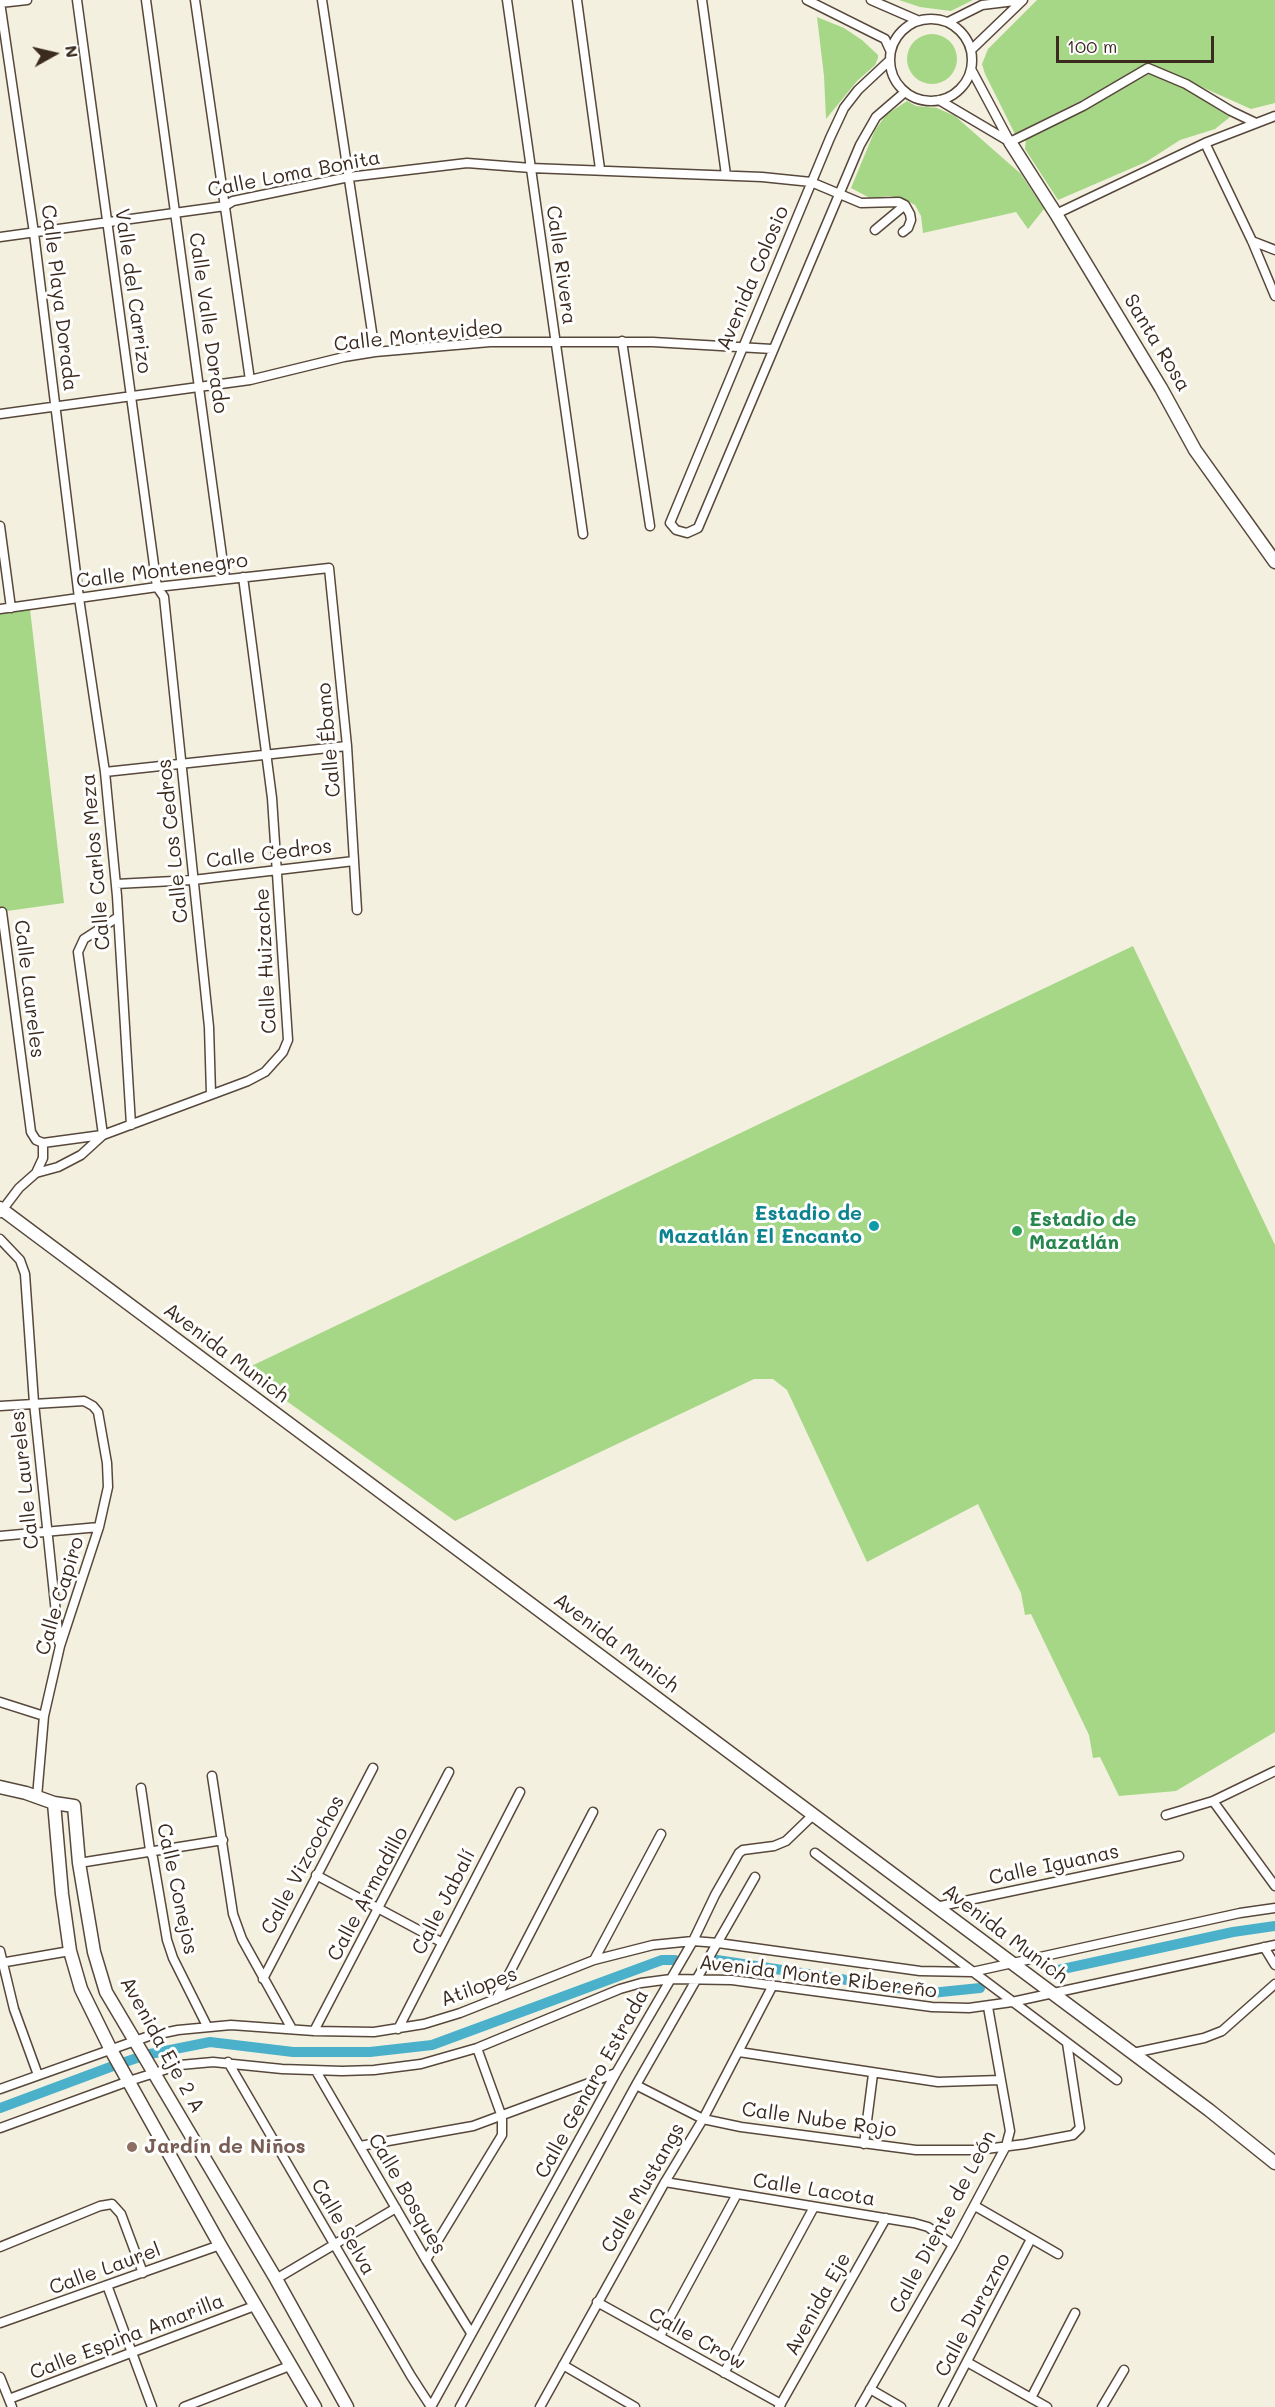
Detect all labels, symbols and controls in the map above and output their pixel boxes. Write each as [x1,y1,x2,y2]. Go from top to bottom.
north arrow [24,24,84,84]
scale bar [1059,24,1216,62]
text: 100 m [1067,34,1117,58]
text: N [61,44,84,59]
street label: Calle Loma Bonita [206,145,382,203]
street label: Avenida Colosio [712,202,794,354]
street label: Calle Playa Dorada [36,203,82,393]
street label: Calle Rivera [541,204,581,326]
street label: Valle del Carrizo [110,207,156,375]
street label: Calle Valle Dorado [183,231,233,415]
street label: Santa Rosa [1119,290,1195,396]
street label: Calle Montevideo [333,315,503,357]
street label: Calle Montenegro [75,549,249,593]
street label: Calle Ébano [312,682,346,798]
street label: Calle Los Cedros [152,758,194,924]
street label: Calle Carlos Meza [76,773,116,951]
street label: Calle Cedros [205,834,333,874]
street label: Calle Huizache [250,888,282,1034]
street label: Calle Laureles [9,919,49,1059]
place label: Estadio de Mazatlán El Encanto [658,1202,862,1249]
place label: Estadio de Mazatlán [1029,1208,1136,1255]
marker: Estadio de Mazatlán El Encanto [867,1219,881,1233]
marker: Estadio de Mazatlán [1010,1224,1024,1238]
street label: Avenida Munich [159,1298,293,1408]
street label: Calle Laureles [6,1410,44,1550]
street label: Calle Capiro [31,1534,89,1658]
street label: Avenida Munich [549,1588,683,1698]
street label: Calle Vizcochos [256,1791,350,1939]
street label: Calle Conejos [151,1821,203,1957]
street label: Calle Armadillo [323,1823,413,1965]
street label: Calle Iguanas [987,1839,1121,1891]
street label: Calle Jabalí [407,1845,481,1959]
street label: Avenida Munich [938,1879,1072,1989]
street label: Avenida Monte Ribereño [698,1951,938,2003]
street label: Atilopes [437,1962,521,2012]
street label: Avenida Eje 2 A [115,1973,209,2117]
street label: Calle Genaro Estrada [530,1985,654,2183]
street label: Calle Nube Rojo [740,2097,898,2143]
street label: Calle Mustangs [596,2119,690,2257]
street label: Calle Diente de León [885,2126,1001,2318]
street label: Calle Bosques [363,2129,451,2259]
place label: Jardín de Niños [144,2135,306,2159]
marker: Jardín de Niños [125,2140,139,2154]
street label: Calle Lacota [751,2168,877,2212]
street label: Calle Selva [306,2175,380,2279]
street label: Calle Laurel [46,2238,164,2300]
street label: Avenida Eje [780,2248,856,2360]
street label: Calle Durazno [930,2249,1016,2381]
street label: Calle Espina Amarilla [27,2289,227,2385]
street label: Calle Crow [644,2303,750,2375]

